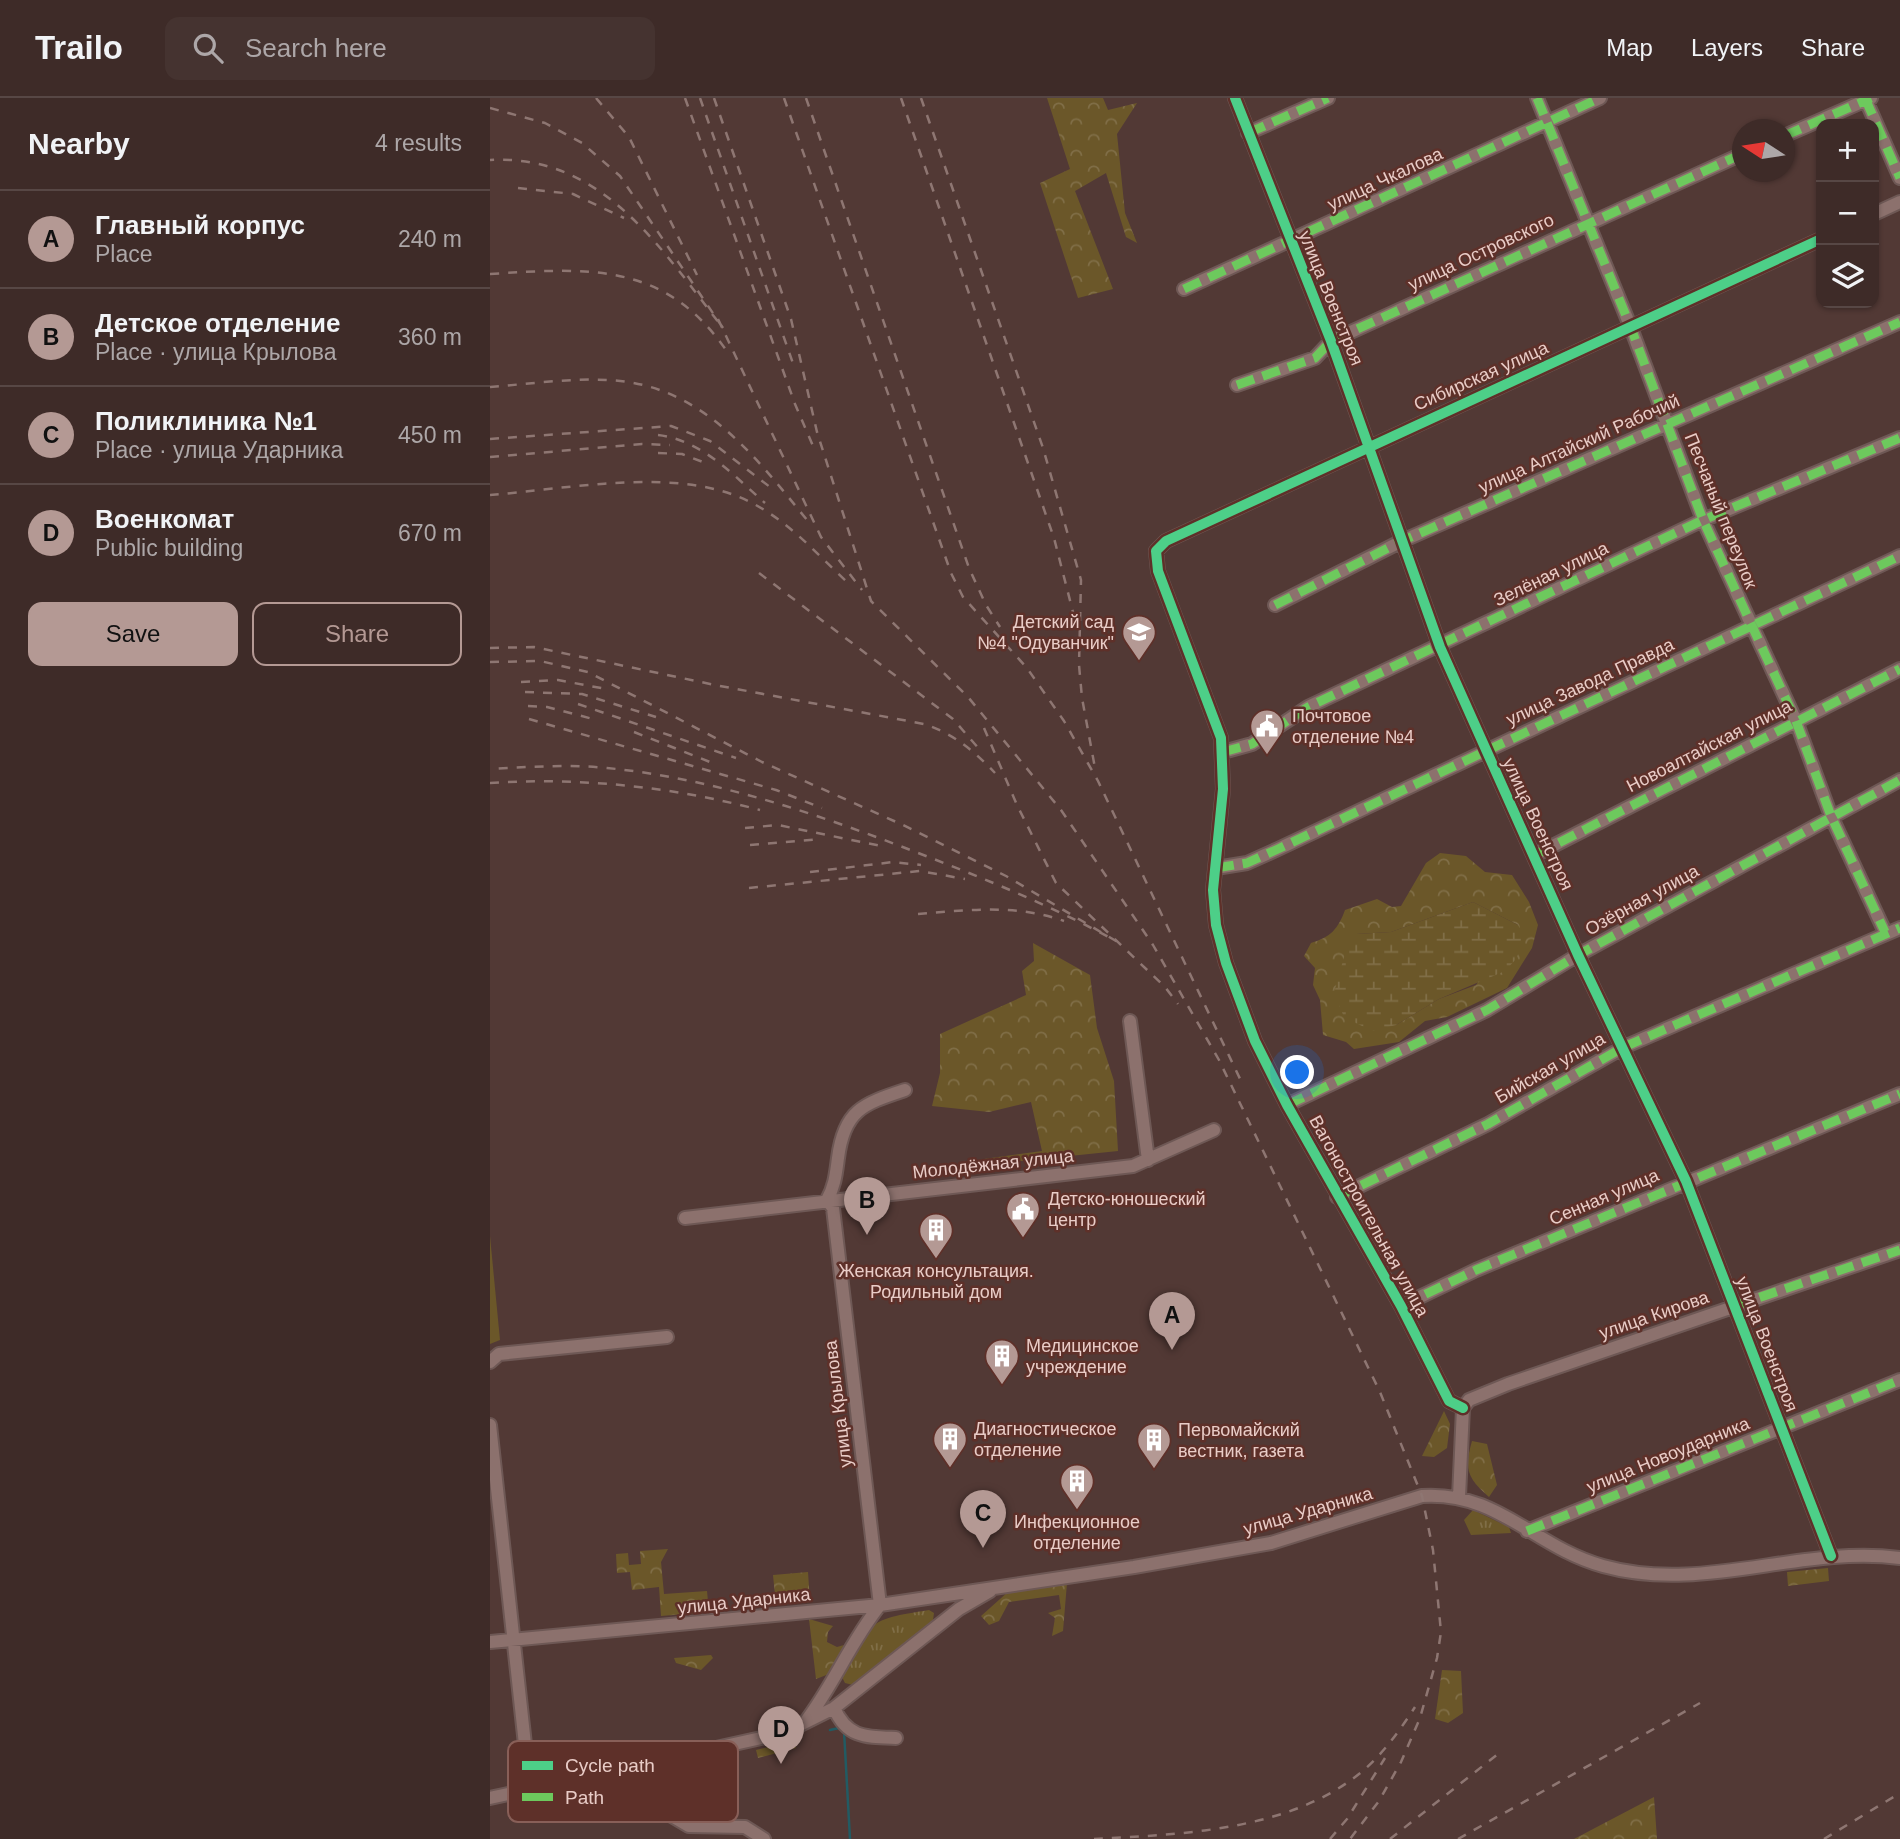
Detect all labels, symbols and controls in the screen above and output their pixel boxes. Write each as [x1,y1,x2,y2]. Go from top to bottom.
search box [165,17,655,80]
text: Trailo [35,29,123,66]
icon: search [189,29,227,67]
text: Search here [245,33,387,63]
text: Map [1606,34,1653,61]
text: Layers [1691,34,1763,61]
text: Share [1801,34,1865,61]
north arrow [1732,119,1795,182]
map controls [1816,119,1879,308]
button: + [1816,119,1879,182]
text: Nearby [28,127,130,160]
text: 4 results [375,130,462,156]
street label: улица Чкалова [1324,143,1447,214]
button: − [1816,182,1879,245]
street label: улица Островского [1405,209,1557,295]
text: Главный корпус [95,210,305,240]
text: A [43,226,59,252]
text: 240 m [398,226,462,252]
street label: улица Военстроя [1295,228,1367,368]
text: Place [95,241,153,267]
button: layers [1816,245,1879,308]
text: Детское отделение [95,308,340,338]
text: B [43,324,59,350]
text: 360 m [398,324,462,350]
street label: Сибирская улица [1411,337,1552,415]
text: Place · улица Крылова [95,339,337,365]
street label: улица Алтайский Рабочий [1475,391,1683,497]
text: Поликлиника №1 [95,406,317,436]
text: C [43,422,59,448]
text: 450 m [398,422,462,448]
street label: Песчаный переулок [1681,430,1761,592]
text: Place · улица Ударника [95,437,343,463]
text: Военкомат [95,504,234,534]
text: D [43,520,59,546]
text: 670 m [398,520,462,546]
text: Public building [95,535,243,561]
street label: Зелёная улица [1490,537,1612,610]
button: Save [28,602,238,666]
button: Share [252,602,462,666]
place label: Детский сад №4 "Одуванчик" [977,612,1114,653]
school or university icon: Детский сад №4 "Одуванчик" [1120,613,1158,662]
street label: улица Завода Правда [1503,634,1678,730]
street label: Новоалтайская улица [1623,695,1796,796]
place label: Почтовое отделение №4 [1292,706,1414,747]
public building icon: Почтовое отделение №4 [1248,707,1286,756]
street label: улица Военстроя [1499,755,1577,893]
street label: Озёрная улица [1582,860,1703,939]
street label: Бийская улица [1492,1028,1609,1108]
your location [1280,1055,1314,1089]
street label: Вагоностроительная улица [1305,1112,1433,1321]
street label: Молодёжная улица [911,1145,1076,1182]
street label: Сенная улица [1546,1165,1663,1229]
pin: B [844,1177,890,1235]
place label: Детско-юношеский центр [1048,1189,1206,1230]
public building icon: Детско-юношеский центр [1004,1190,1042,1239]
building icon: Женская консультация. Родильный дом [917,1211,955,1260]
place label: Женская консультация. Родильный дом [838,1261,1034,1302]
street label: улица Военстроя [1732,1273,1802,1415]
street label: улица Кирова [1597,1287,1712,1343]
pin: A [1149,1292,1195,1350]
place label: Медицинское учреждение [1026,1336,1139,1377]
building icon: Медицинское учреждение [983,1337,1021,1386]
street label: улица Крылова [820,1338,856,1469]
street label: улица Новоударника [1584,1413,1753,1497]
place label: Диагностическое отделение [974,1419,1117,1460]
building icon: Диагностическое отделение [931,1420,969,1469]
place label: Первомайский вестник, газета [1178,1420,1305,1461]
building icon: Первомайский вестник, газета [1135,1421,1173,1470]
building icon: Инфекционное отделение [1058,1462,1096,1511]
street label: улица Ударника [1241,1483,1376,1539]
pin: C [960,1490,1006,1548]
place label: Инфекционное отделение [1014,1512,1140,1553]
street label: улица Ударника [677,1584,812,1618]
pin: D [758,1706,804,1764]
legend [508,1741,738,1822]
text: Cycle path [565,1755,655,1776]
text: Path [565,1787,604,1808]

